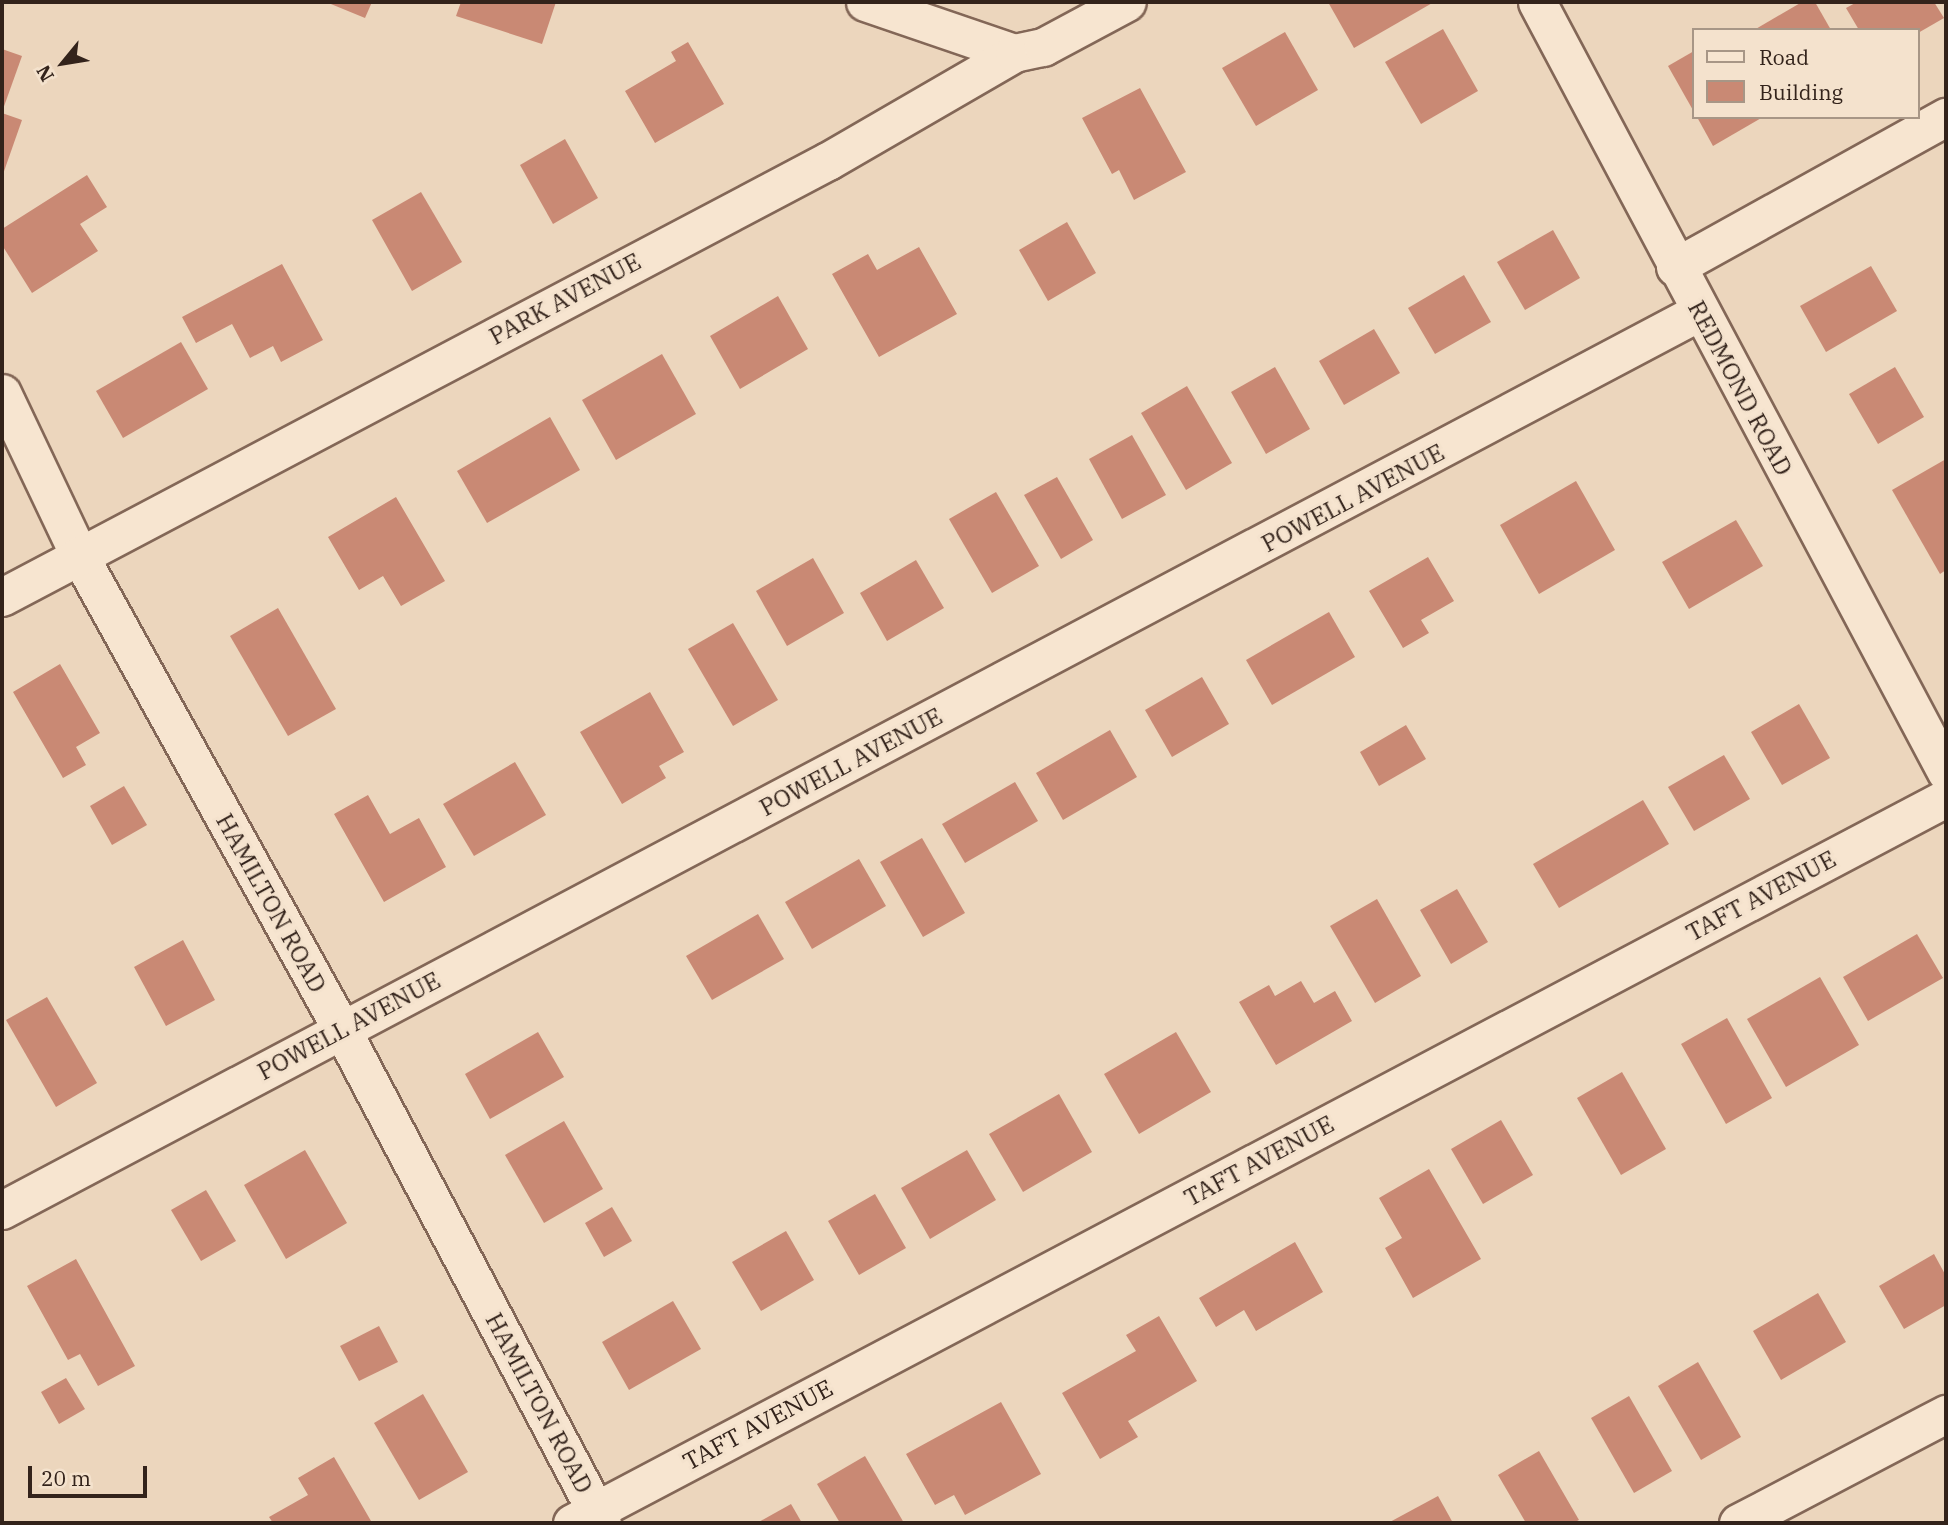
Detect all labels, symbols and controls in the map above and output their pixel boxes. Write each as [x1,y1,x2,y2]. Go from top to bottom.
north arrow [28,28,98,98]
legend [1692,28,1920,119]
text: Road [1759,43,1809,71]
text: N [31,61,59,86]
text: Building [1759,78,1843,106]
street label: PARK AVENUE [484,247,646,351]
street label: REDMOND ROAD [1682,296,1798,480]
street label: POWELL AVENUE [1257,438,1449,558]
street label: POWELL AVENUE [755,702,947,822]
street label: HAMILTON ROAD [210,809,332,997]
street label: TAFT AVENUE [1681,844,1841,948]
street label: POWELL AVENUE [253,966,445,1086]
street label: TAFT AVENUE [1179,1109,1339,1213]
street label: HAMILTON ROAD [479,1308,599,1498]
street label: TAFT AVENUE [678,1373,838,1477]
scale bar [32,1452,150,1496]
text: 20 m [41,1464,91,1492]

